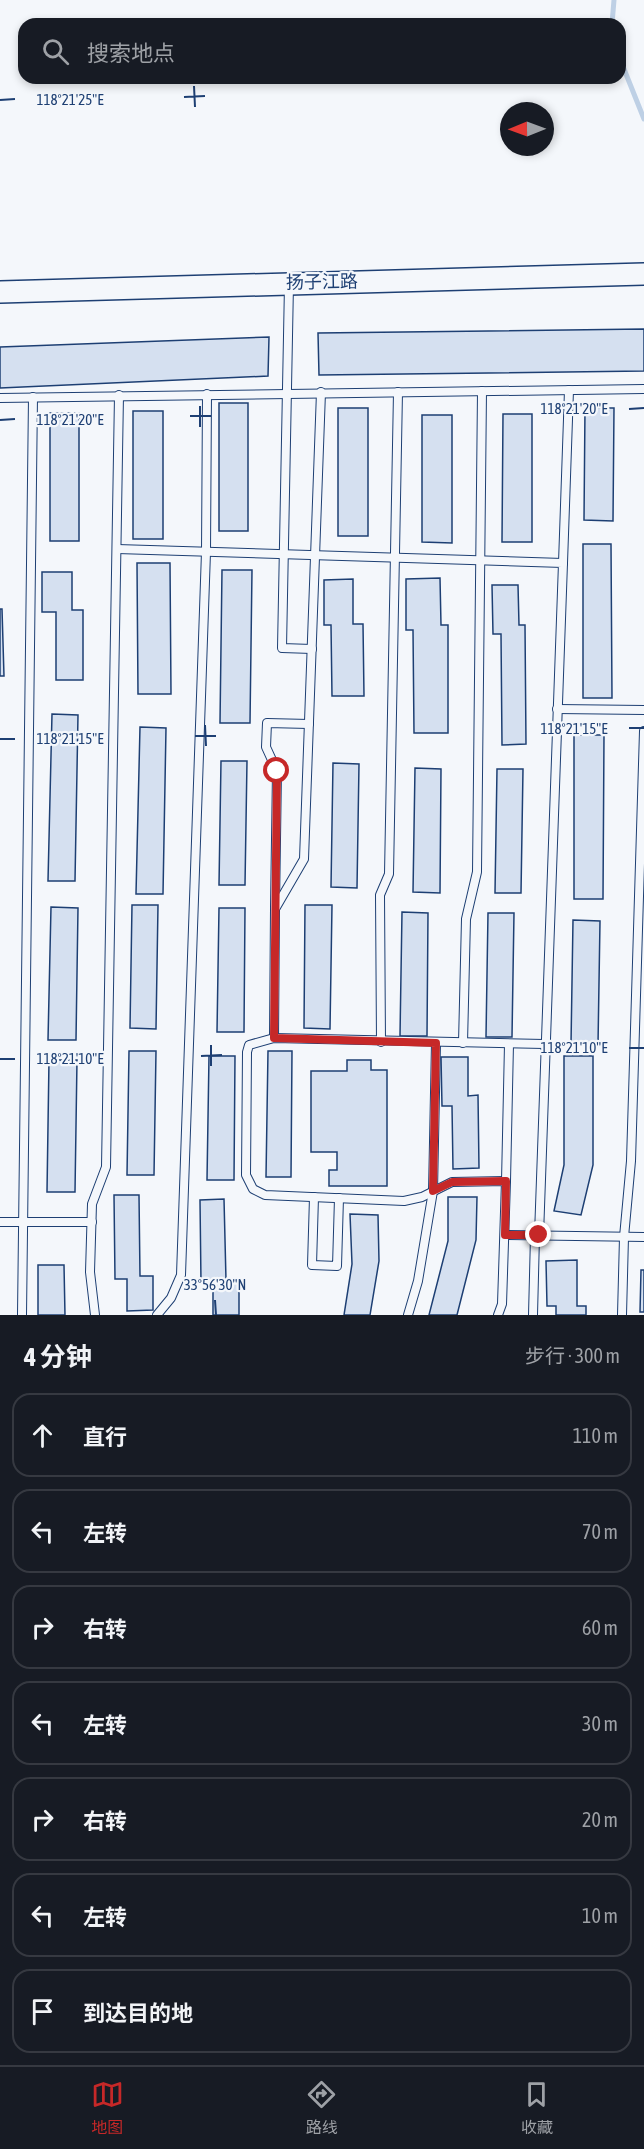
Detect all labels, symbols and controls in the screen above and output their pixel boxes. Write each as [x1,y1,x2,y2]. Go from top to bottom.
search box [18,18,626,84]
icon: search [39,35,72,68]
text: 搜索地点 [87,40,175,66]
text: 118°21'25"E [36,91,104,108]
north arrow [500,102,554,156]
street label: 扬子江路 [286,270,358,293]
text: 118°21'20"E [540,400,608,417]
text: 118°21'20"E [36,411,104,428]
text: 118°21'15"E [540,720,608,737]
text: 118°21'15"E [36,730,104,747]
route start [263,757,289,783]
text: 118°21'10"E [540,1039,608,1056]
text: 118°21'10"E [36,1050,104,1067]
route end [525,1221,551,1247]
text: 33°56'30"N [184,1276,246,1293]
text: 4 分钟 [24,1342,92,1372]
text: 步行 · 300 m [525,1344,620,1367]
icon: ahead [26,1419,59,1452]
text: 直行 [83,1424,127,1450]
text: 110 m [573,1424,618,1447]
icon: left [26,1515,59,1548]
text: 左转 [83,1520,127,1546]
text: 70 m [582,1520,618,1543]
icon: right [26,1611,59,1644]
text: 右转 [83,1616,127,1642]
text: 60 m [582,1616,618,1639]
icon: left [26,1707,59,1740]
text: 左转 [83,1712,127,1738]
text: 30 m [582,1712,618,1735]
icon: right [26,1803,59,1836]
text: 右转 [83,1808,127,1834]
text: 20 m [582,1808,618,1831]
icon: left [26,1899,59,1932]
text: 左转 [83,1904,127,1930]
text: 10 m [582,1904,618,1927]
icon: arrive [26,1995,59,2028]
text: 到达目的地 [83,2000,193,2026]
tab: 地图 [91,2078,124,2138]
tab: 路线 [305,2078,338,2138]
tab: 收藏 [520,2078,553,2138]

